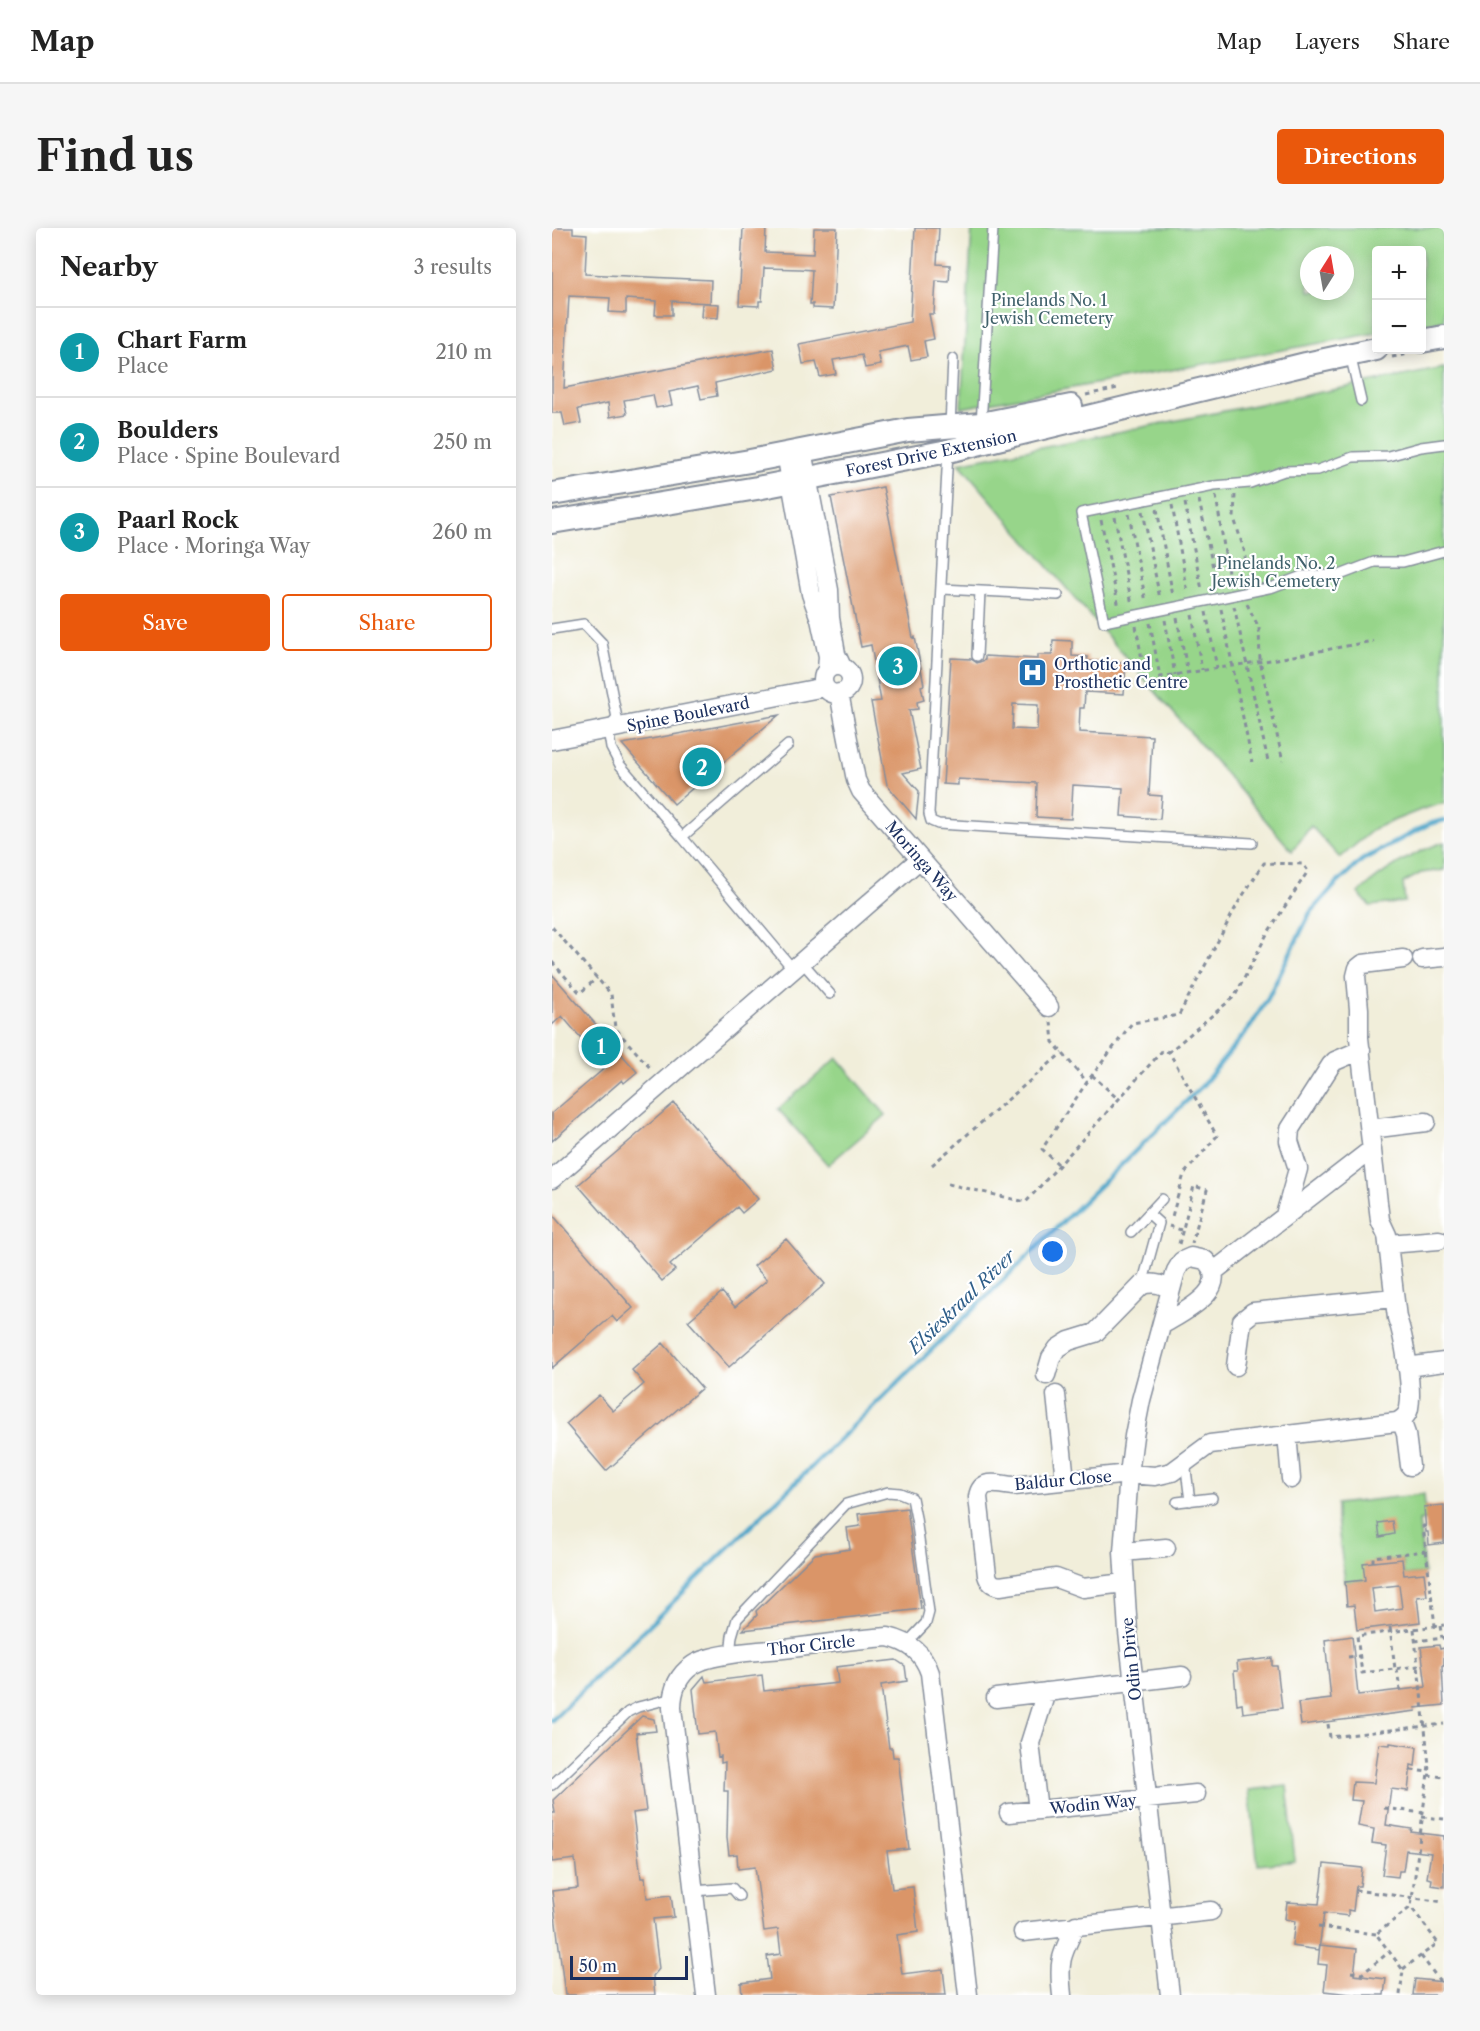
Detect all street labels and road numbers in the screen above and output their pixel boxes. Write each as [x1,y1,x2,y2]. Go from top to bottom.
street label: Forest Drive Extension [844,425,1018,481]
street label: Spine Boulevard [625,692,751,736]
street label: Moringa Way [881,816,963,906]
street label: Baldur Close [1014,1466,1112,1494]
street label: Odin Drive [1117,1616,1145,1702]
street label: Thor Circle [766,1630,856,1660]
street label: Wodin Way [1048,1789,1139,1819]

